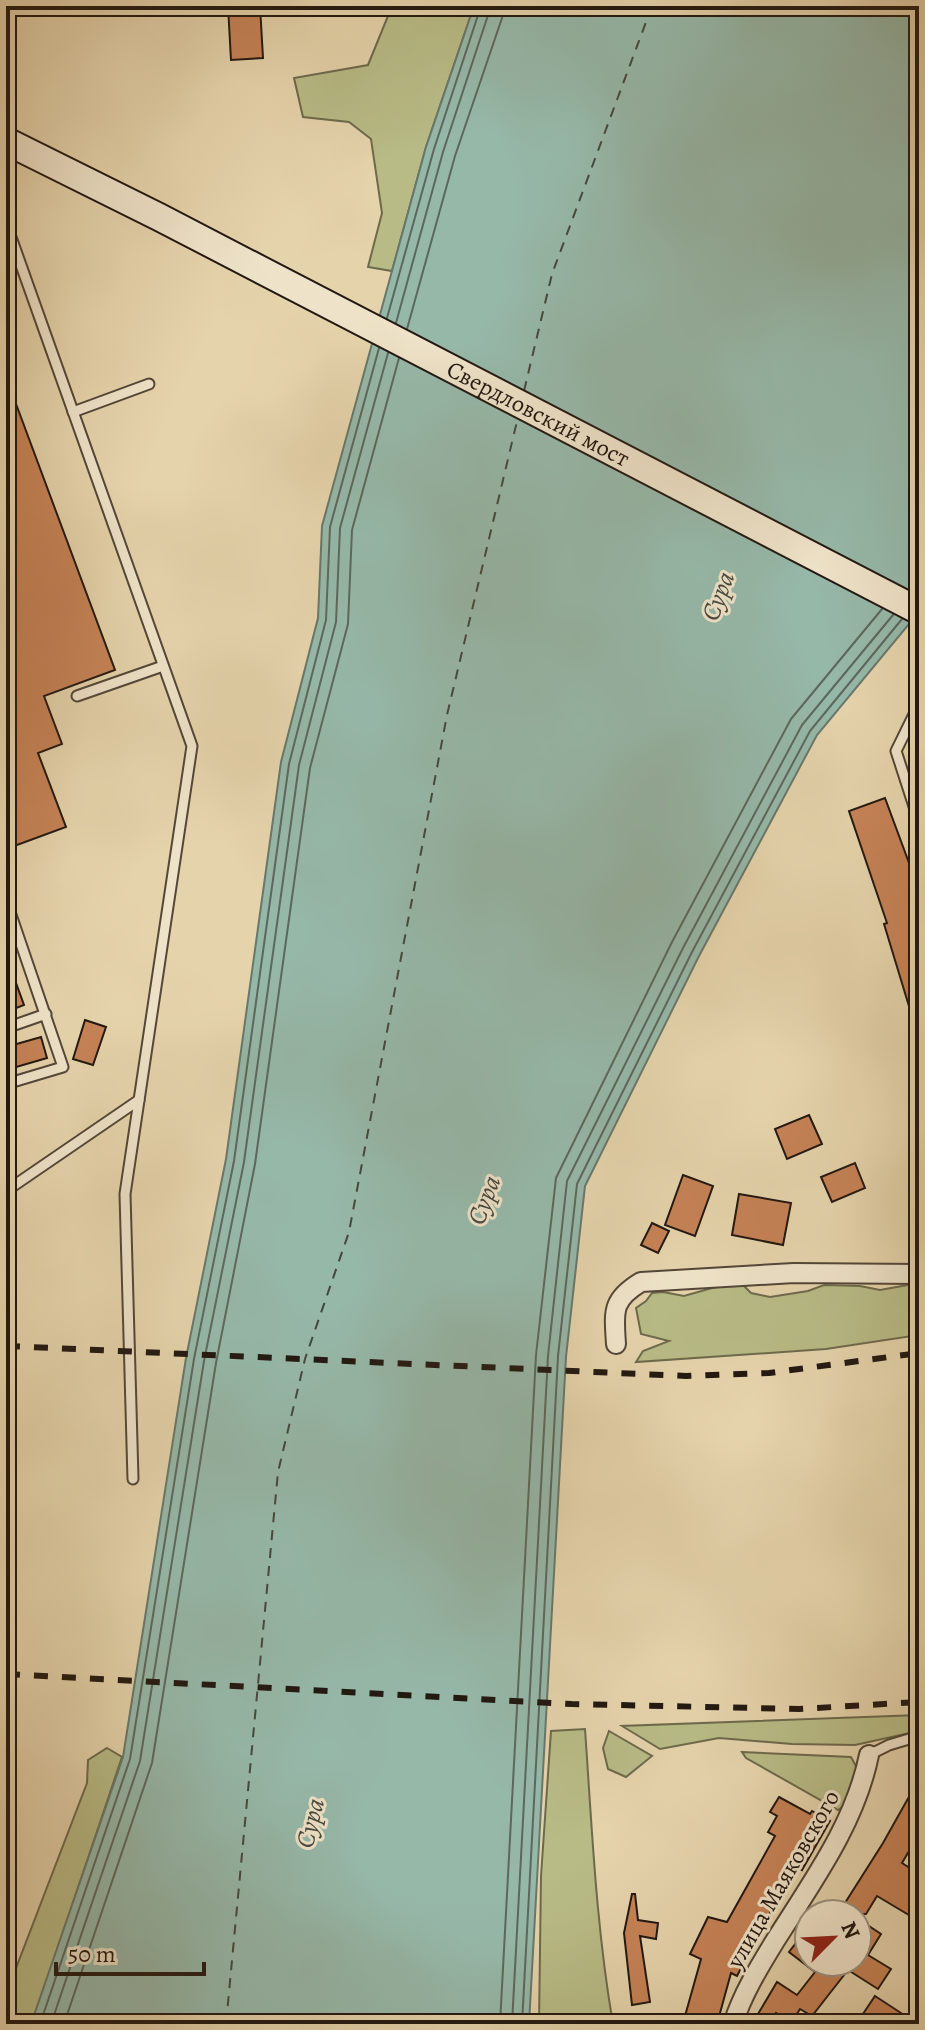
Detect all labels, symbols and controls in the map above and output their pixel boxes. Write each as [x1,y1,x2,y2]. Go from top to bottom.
street label: Свердловский мост [441,353,636,474]
water label: Сура [693,566,743,626]
water label: Сура [459,1170,509,1230]
street label: улица Маяковского [718,1784,847,1975]
water label: Сура [287,1794,333,1852]
north arrow [793,1898,873,1978]
text: N [833,1917,867,1944]
scale bar [56,1926,204,1976]
text: 50 m [68,1938,116,1970]

